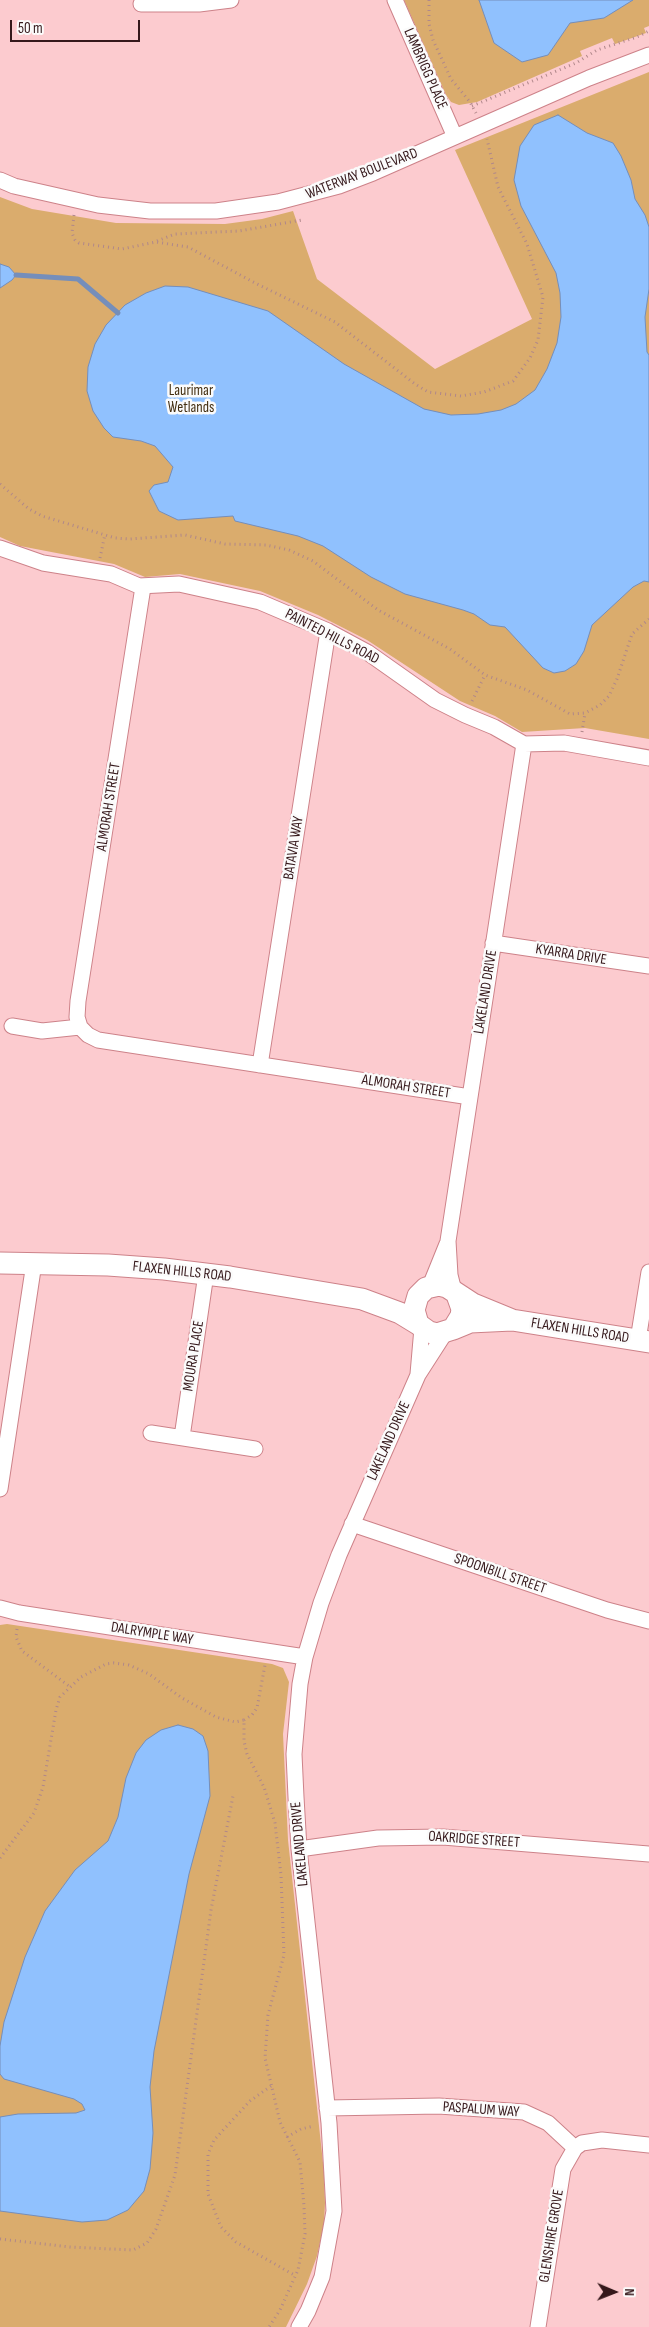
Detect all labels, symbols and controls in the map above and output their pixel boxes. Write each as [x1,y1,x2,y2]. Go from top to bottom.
scale bar [12,10,142,42]
text: 50 m [18,19,43,38]
street label: LAMBRIGG PLACE [399,26,451,112]
street label: WATERWAY BOULEVARD [303,144,421,204]
park label: Laurimar Wetlands [168,382,214,417]
street label: PAINTED HILLS ROAD [282,605,382,669]
street label: ALMORAH STREET [93,761,125,853]
street label: BATAVIA WAY [280,815,308,881]
street label: KYARRA DRIVE [534,941,608,969]
street label: LAKELAND DRIVE [470,949,502,1035]
street label: ALMORAH STREET [360,1071,452,1103]
street label: FLAXEN HILLS ROAD [132,1258,232,1286]
street label: FLAXEN HILLS ROAD [530,1314,630,1348]
street label: MOURA PLACE [180,1319,208,1393]
street label: LAKELAND DRIVE [364,1399,414,1483]
street label: SPOONBILL STREET [452,1550,548,1598]
street label: DALRYMPLE WAY [110,1619,194,1649]
street label: LAKELAND DRIVE [287,1801,313,1887]
street label: OAKRIDGE STREET [428,1828,520,1852]
street label: PASPALUM WAY [442,2098,520,2122]
street label: GLENSHIRE GROVE [536,2188,568,2284]
north arrow [589,2267,639,2317]
text: N [621,2288,638,2296]

